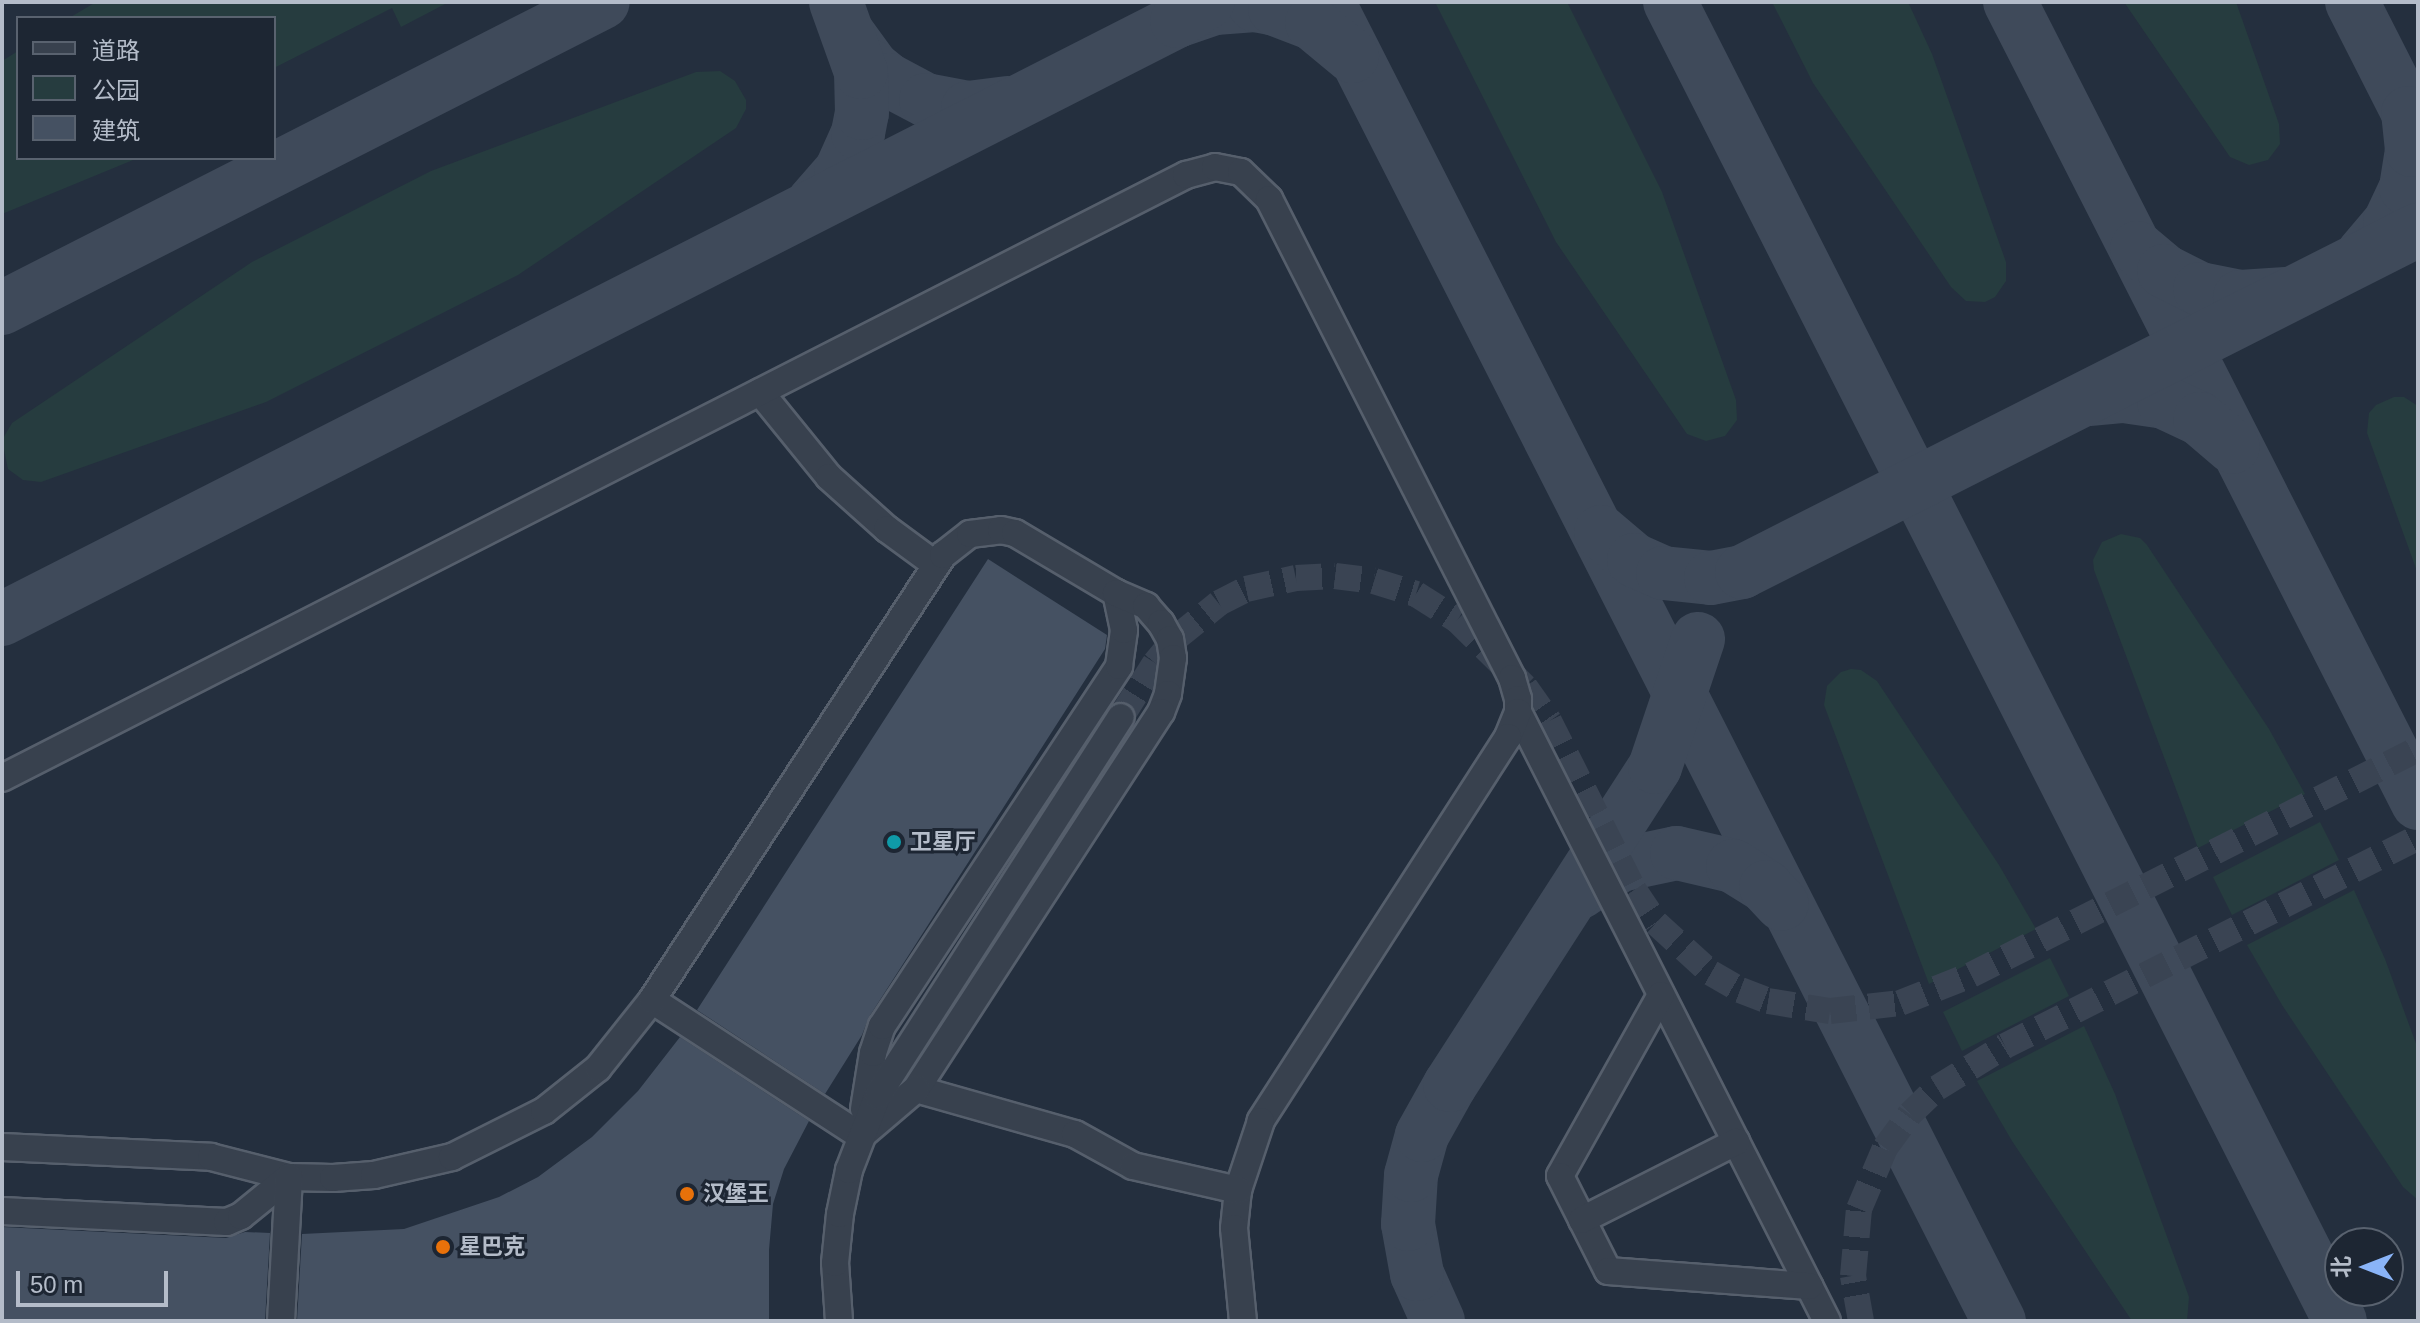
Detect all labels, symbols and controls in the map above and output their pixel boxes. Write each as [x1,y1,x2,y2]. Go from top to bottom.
legend [16,16,276,160]
text: 道路 [92,37,140,64]
text: 公园 [92,77,140,104]
text: 建筑 [92,117,140,144]
place label: 卫星厅 [910,829,976,855]
marker: 卫星厅 [885,833,903,851]
place label: 汉堡王 [703,1181,769,1207]
marker: 汉堡王 [678,1185,696,1203]
north arrow [2324,1227,2404,1307]
place label: 星巴克 [459,1234,525,1260]
marker: 星巴克 [434,1238,452,1256]
scale bar [20,1255,172,1305]
text: 北 [2329,1256,2354,1278]
text: 50 m [30,1271,83,1298]

